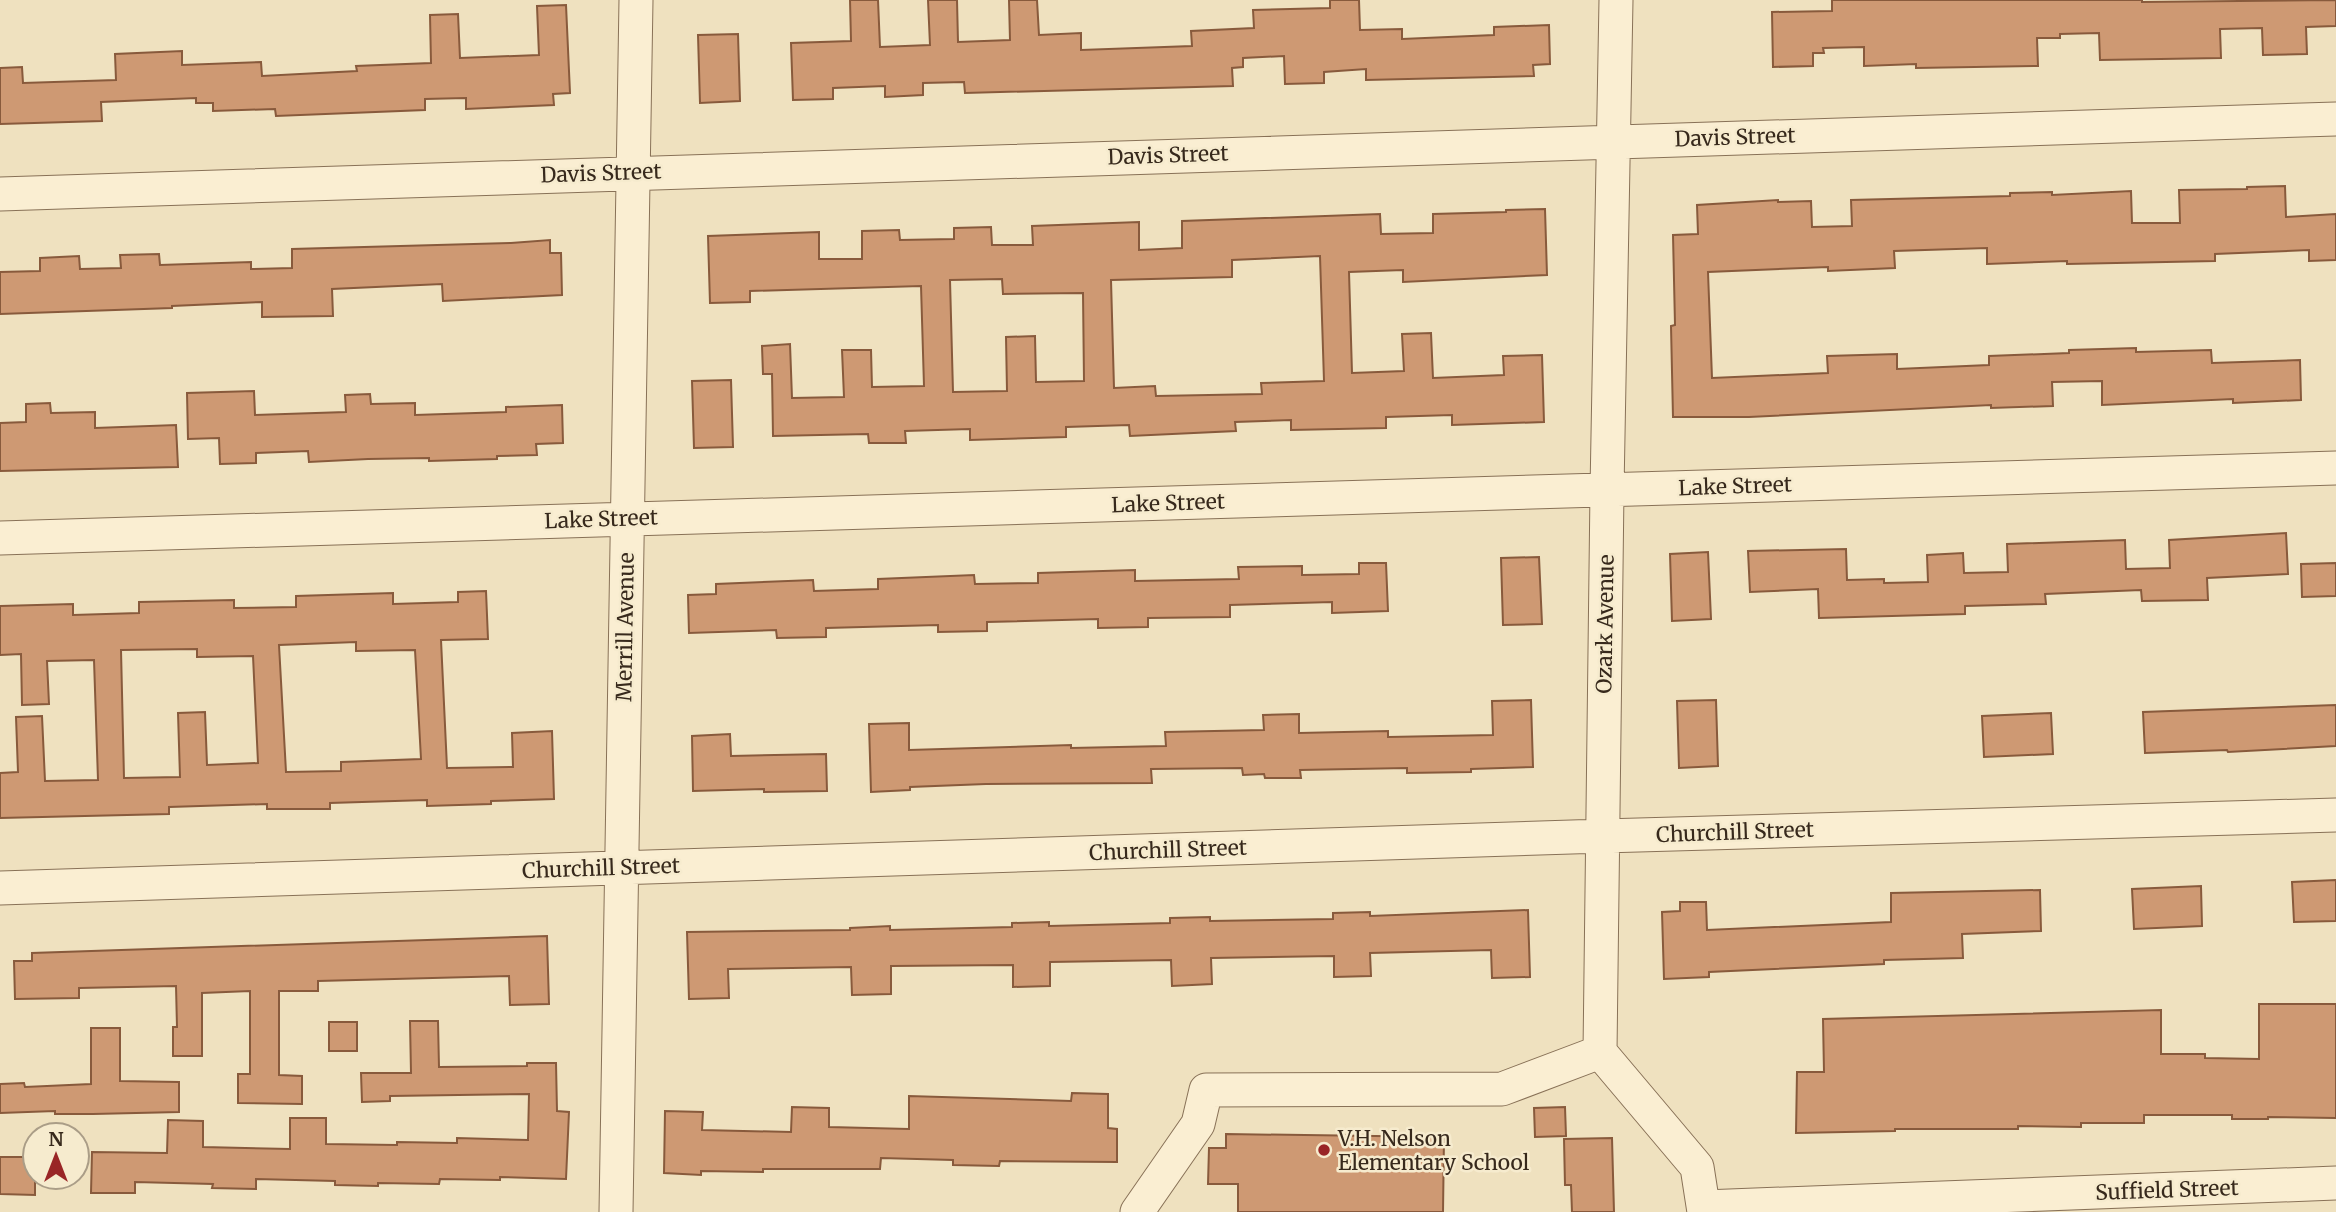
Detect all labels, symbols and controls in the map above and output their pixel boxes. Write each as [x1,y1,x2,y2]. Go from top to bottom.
street label: Davis Street [1674,121,1796,153]
street label: Davis Street [1107,139,1229,171]
street label: Davis Street [540,157,662,189]
street label: Lake Street [1678,471,1792,501]
street label: Lake Street [1111,488,1225,518]
street label: Lake Street [544,504,658,534]
street label: Merrill Avenue [610,552,640,702]
street label: Ozark Avenue [1590,554,1620,694]
street label: Churchill Street [1656,816,1814,848]
street label: Churchill Street [1089,834,1247,866]
street label: Churchill Street [522,852,680,884]
north arrow [21,1121,91,1191]
place label: V.H. Nelson Elementary School [1337,1125,1530,1176]
text: N [48,1127,64,1151]
marker: V.H. Nelson Elementary School [1316,1142,1332,1158]
street label: Suffield Street [2095,1174,2239,1206]

